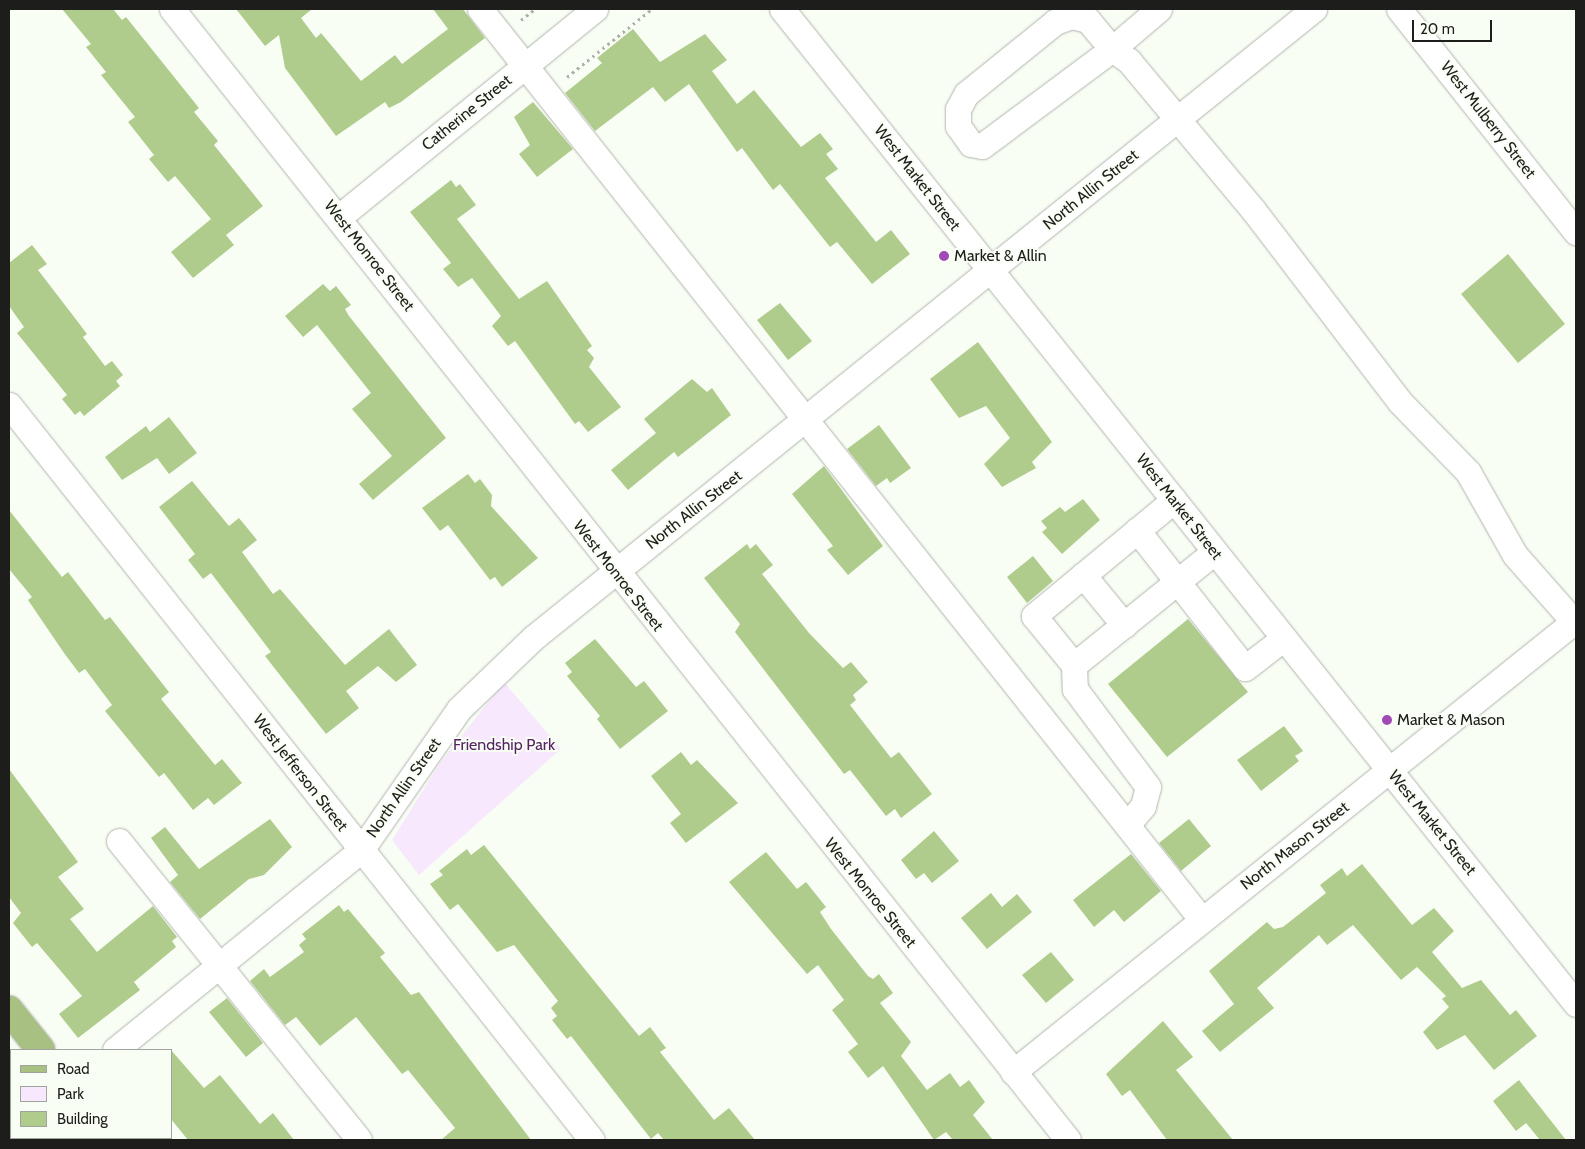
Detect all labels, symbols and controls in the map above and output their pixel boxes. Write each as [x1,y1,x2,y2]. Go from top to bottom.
scale bar [1415,10,1495,42]
text: 20 m [1420,20,1455,38]
street label: West Mulberry Street [1436,58,1540,182]
street label: Catherine Street [418,71,516,155]
street label: West Market Street [870,121,964,235]
street label: North Allin Street [1040,146,1142,234]
street label: West Monroe Street [320,197,418,315]
place label: Market & Allin [954,246,1047,266]
marker: Market & Allin [938,250,950,262]
street label: West Market Street [1132,450,1226,564]
street label: North Allin Street [642,466,746,554]
street label: West Monroe Street [569,517,667,635]
place label: Market & Mason [1397,710,1505,730]
street label: West Jefferson Street [248,711,352,835]
marker: Market & Mason [1381,714,1393,726]
street label: North Allin Street [363,735,445,841]
park label: Friendship Park [453,735,555,755]
street label: West Market Street [1384,767,1480,879]
street label: North Mason Street [1237,798,1353,894]
street label: West Monroe Street [820,834,920,952]
legend [10,1049,172,1139]
text: Road [57,1060,90,1078]
text: Park [57,1085,84,1103]
text: Building [57,1110,108,1128]

